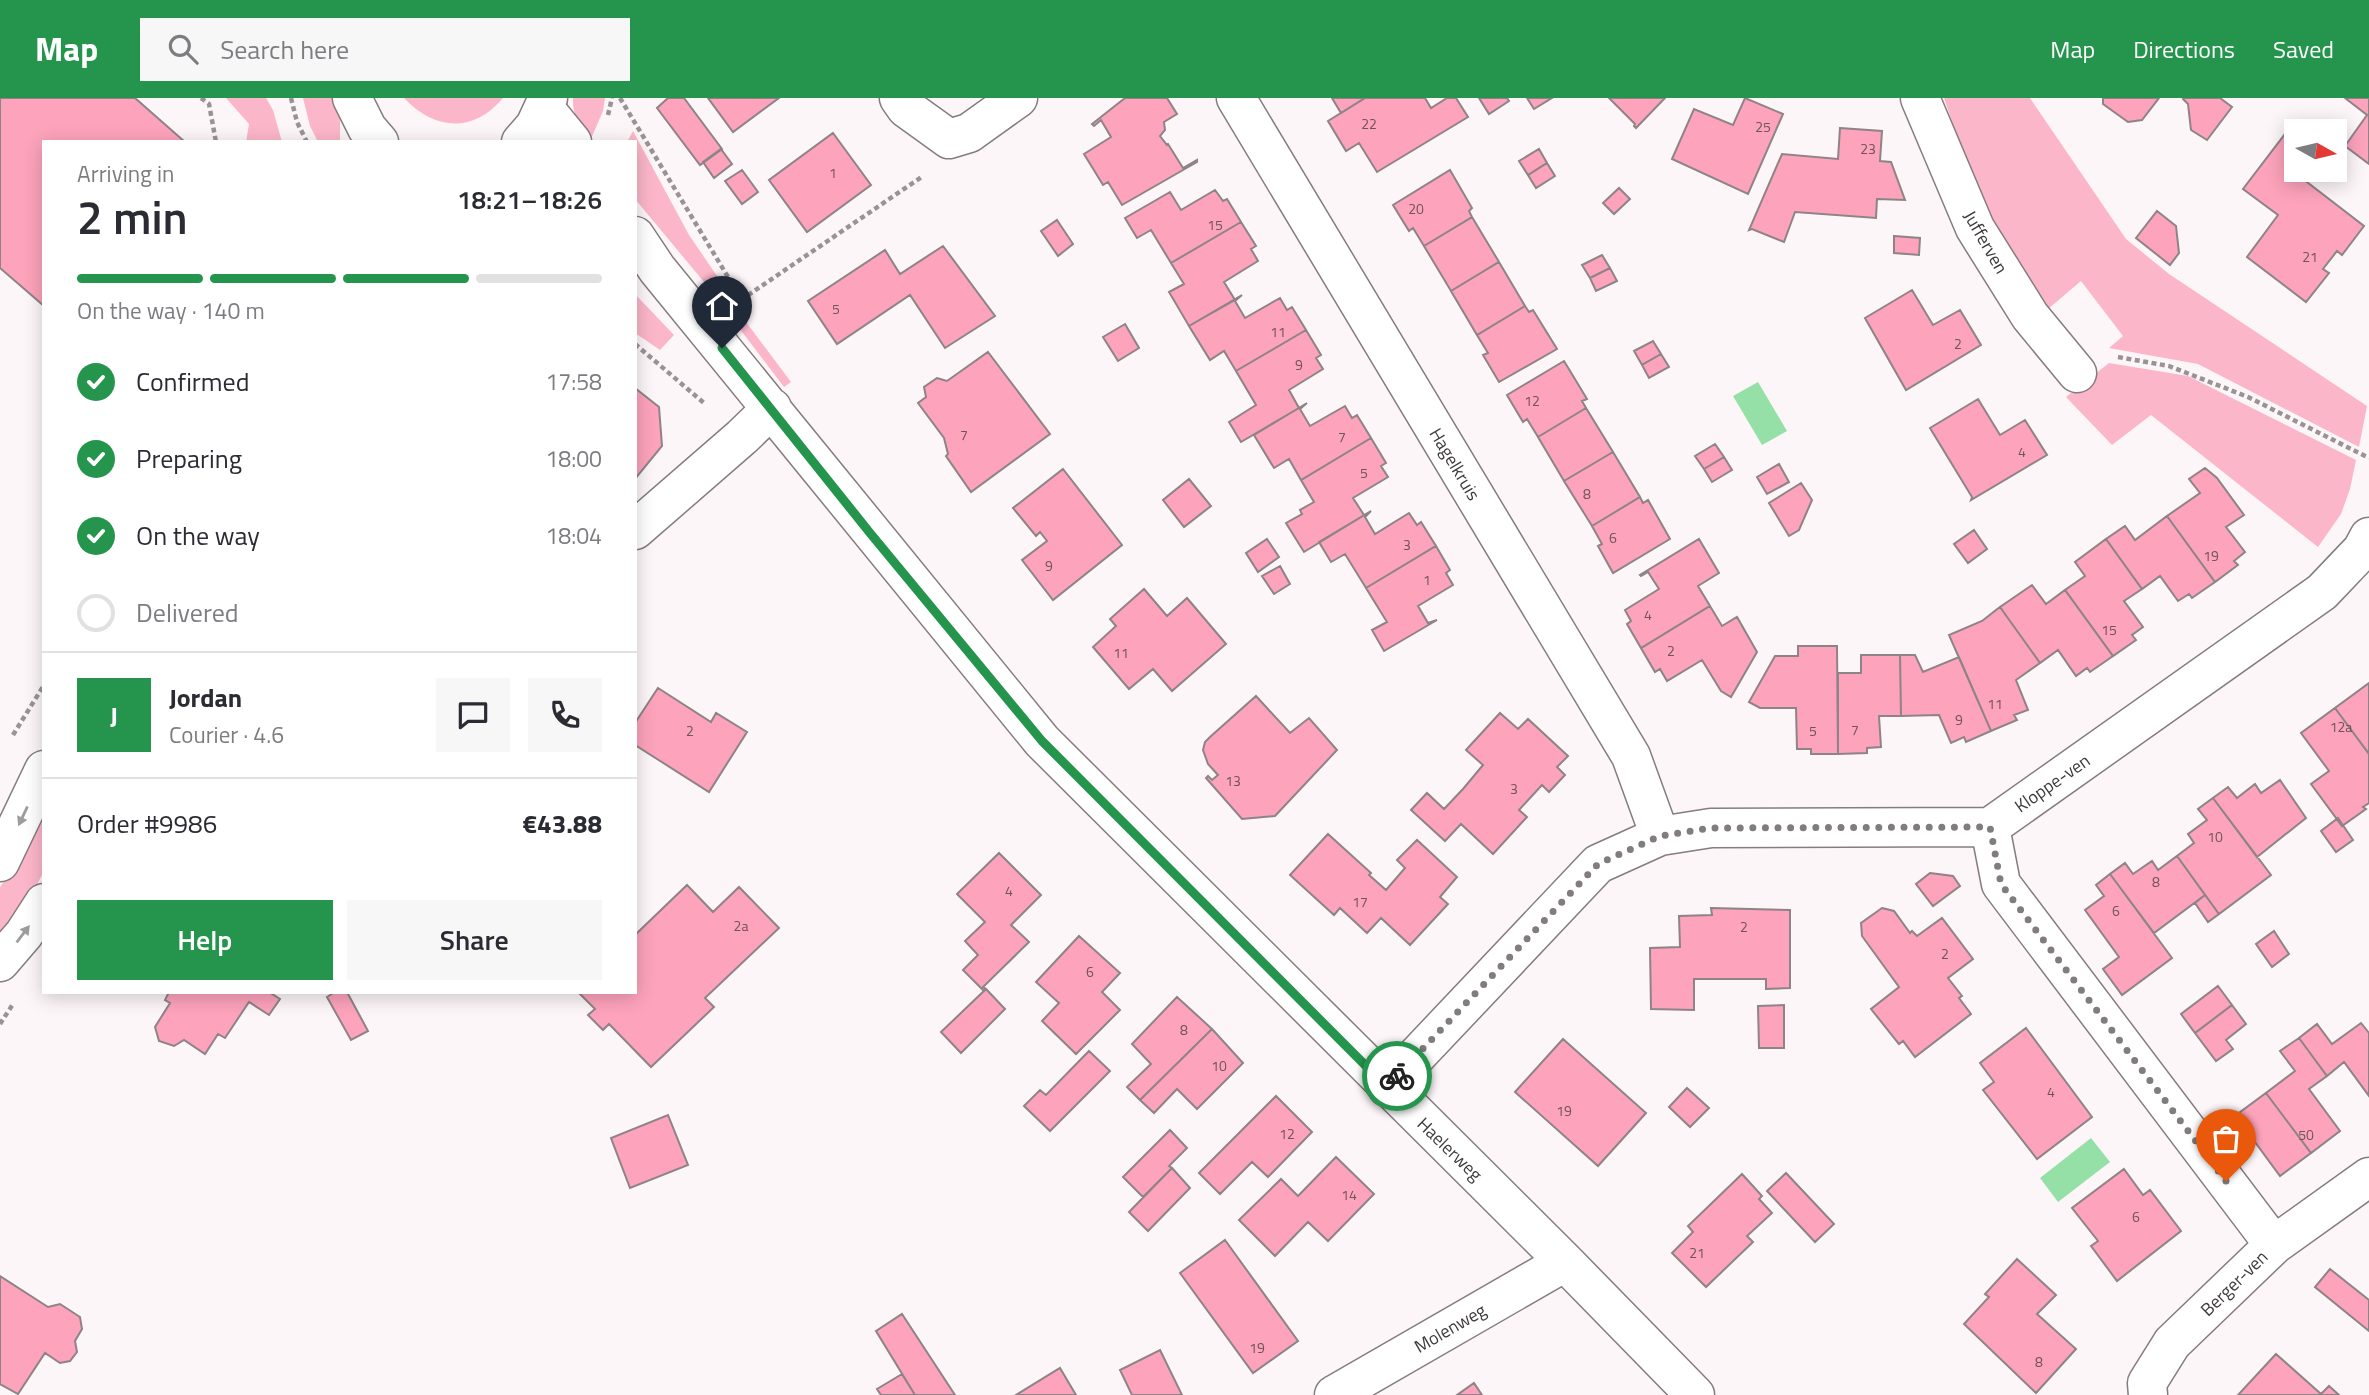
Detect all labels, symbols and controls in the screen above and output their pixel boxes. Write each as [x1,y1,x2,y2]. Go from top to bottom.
search box [140,18,630,81]
text: Map [35,24,98,74]
icon: search [164,30,202,68]
text: Search here [220,30,349,69]
text: Map [2050,31,2095,67]
text: Directions [2133,31,2235,67]
text: Saved [2273,31,2334,67]
house number: 22 [1361,113,1377,134]
house number: 25 [1755,116,1771,137]
north arrow [2284,119,2347,182]
map controls [2284,119,2347,182]
house number: 23 [1860,138,1876,159]
text: Arriving in [77,156,174,191]
house number: 1 [829,162,837,183]
text: 18:21–18:26 [457,180,602,219]
text: 2 min [77,182,188,252]
house number: 20 [1408,198,1424,219]
street label: Jufferven [1957,205,2015,279]
house number: 15 [1207,214,1223,235]
house number: 21 [2302,246,2318,267]
pin [692,276,752,348]
icon: home [703,287,741,325]
text: On the way · 140 m [77,293,265,328]
house number: 5 [832,298,840,319]
house number: 11 [1270,321,1286,342]
house number: 2 [1954,333,1962,354]
house number: 9 [1295,354,1303,375]
text: Confirmed [136,362,250,401]
icon: check [77,363,115,401]
text: 17:58 [545,364,602,399]
house number: 12 [1524,390,1540,411]
street label: Hagelkruis [1423,423,1487,505]
house number: 7 [960,424,968,445]
house number: 7 [1338,426,1346,447]
text: Preparing [136,439,242,478]
icon: check [77,440,115,478]
text: 18:00 [545,441,602,476]
house number: 4 [2018,441,2026,462]
house number: 5 [1360,462,1368,483]
house number: 8 [1583,483,1591,504]
text: On the way [136,516,260,555]
icon: check [77,517,115,555]
text: 18:04 [545,518,602,553]
house number: 6 [1609,527,1617,548]
house number: 3 [1403,534,1411,555]
house number: 19 [2203,545,2219,566]
house number: 9 [1045,555,1053,576]
house number: 1 [1423,569,1431,590]
text: Delivered [136,593,239,632]
house number: 4 [1644,604,1652,625]
house number: 15 [2101,619,2117,640]
house number: 2 [1667,640,1675,661]
house number: 11 [1113,642,1129,663]
text: Jordan [169,678,242,717]
button: chat [436,678,510,752]
button: phone [528,678,602,752]
house number: 11 [1987,693,2003,714]
text: J [110,696,118,735]
house number: 9 [1955,709,1963,730]
house number: 12a [2330,716,2352,737]
text: Courier · 4.6 [169,717,284,752]
house number: 7 [1851,719,1859,740]
house number: 2 [686,720,694,741]
house number: 5 [1809,720,1817,741]
street label: Kloppe-ven [2009,747,2095,819]
house number: 13 [1225,770,1241,791]
house number: 3 [1510,778,1518,799]
text: Order #9986 [77,804,217,843]
text: €43.88 [523,804,602,843]
one-way arrow [17,806,29,826]
house number: 10 [2207,826,2223,847]
house number: 8 [2152,871,2160,892]
house number: 4 [1005,880,1013,901]
house number: 17 [1352,891,1368,912]
button: Help [77,900,333,980]
button: Share [347,900,602,980]
house number: 6 [2112,900,2120,921]
house number: 2a [734,915,748,936]
house number: 2 [1740,916,1748,937]
one-way arrow [16,925,30,943]
house number: 2 [1941,943,1949,964]
house number: 6 [1086,961,1094,982]
house number: 8 [1180,1019,1188,1040]
courier [1362,1041,1432,1111]
house number: 10 [1211,1055,1227,1076]
icon: bike [1378,1057,1416,1095]
house number: 4 [2047,1081,2055,1102]
house number: 19 [1556,1100,1572,1121]
pin [2196,1109,2256,1181]
street label: Haelerweg [1411,1111,1489,1187]
icon: bag [2207,1120,2245,1158]
house number: 12 [1279,1123,1295,1144]
house number: 50 [2298,1124,2314,1145]
house number: 14 [1341,1184,1357,1205]
house number: 6 [2132,1206,2140,1227]
house number: 21 [1689,1242,1705,1263]
street label: Berger-ven [2194,1244,2274,1322]
street label: Molenweg [1409,1296,1491,1360]
house number: 19 [1249,1337,1265,1358]
house number: 8 [2035,1351,2043,1372]

